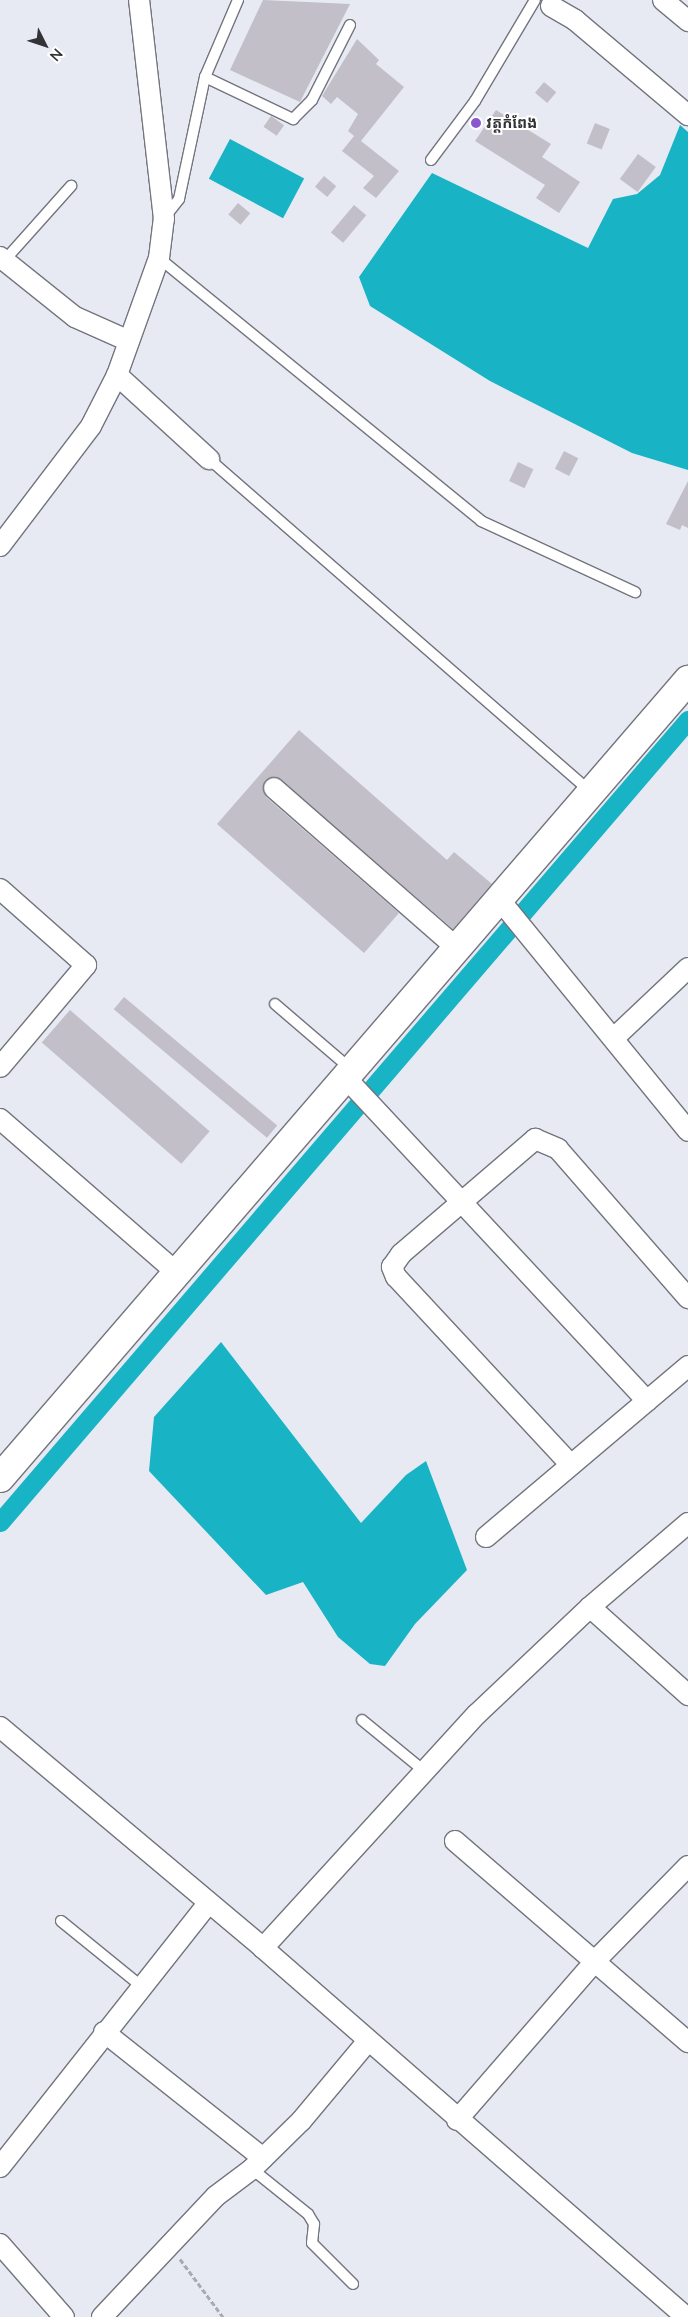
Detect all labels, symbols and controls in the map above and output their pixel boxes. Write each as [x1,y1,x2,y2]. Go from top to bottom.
north arrow [20,20,70,70]
text: N [47,46,67,65]
place label: វត្តកំពែង [486,114,537,132]
marker: វត្តកំពែង [470,117,482,129]

